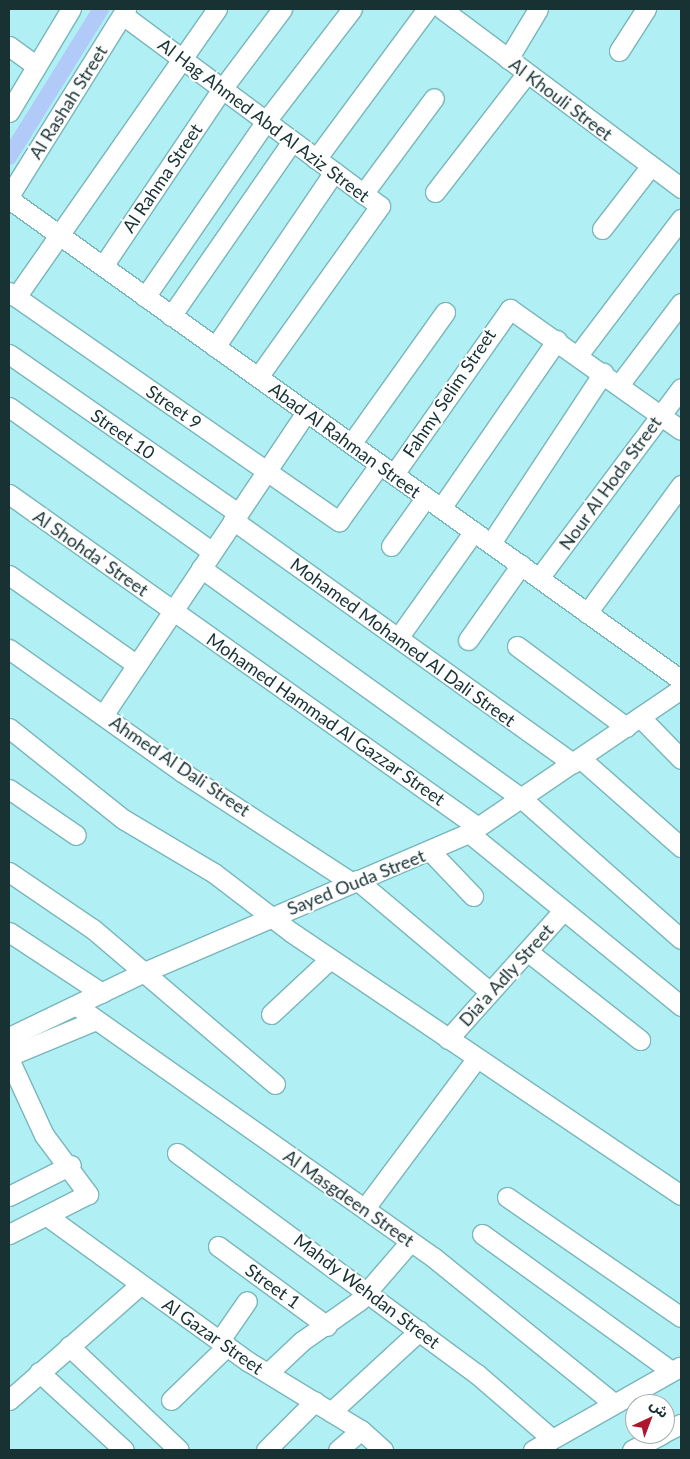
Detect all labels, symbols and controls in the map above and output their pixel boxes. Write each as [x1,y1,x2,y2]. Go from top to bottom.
street label: Al Hag Ahmed Abd Al Aziz Street [153,33,375,207]
street label: Al Rashah Street [24,41,112,163]
street label: Al Khouli Street [505,53,617,145]
street label: Al Rahma Street [118,119,206,237]
street label: Fahmy Selim Street [398,324,500,462]
street label: Abad Al Rahman Street [265,378,425,502]
street label: Street 9 [142,380,206,434]
street label: Street 10 [87,404,159,464]
street label: Nour Al Hoda Street [554,412,666,554]
street label: Al Shohda' Street [29,505,153,601]
street label: Mohamed Mohamed Al Dali Street [286,553,520,731]
street label: Mohamed Hammad Al Gazzar Street [202,628,450,810]
street label: Ahmed Al Dali Street [105,711,255,821]
street label: Sayed Ouda Street [284,844,428,920]
street label: Dia'a Adly Street [454,919,558,1031]
street label: Al Masgdeen Street [280,1145,418,1251]
street label: Mahdy Wehdan Street [290,1229,444,1353]
street label: Street 1 [241,1259,305,1313]
street label: Al Gazar Street [158,1293,268,1379]
north arrow [625,1394,675,1444]
text: ش [647,1396,673,1421]

